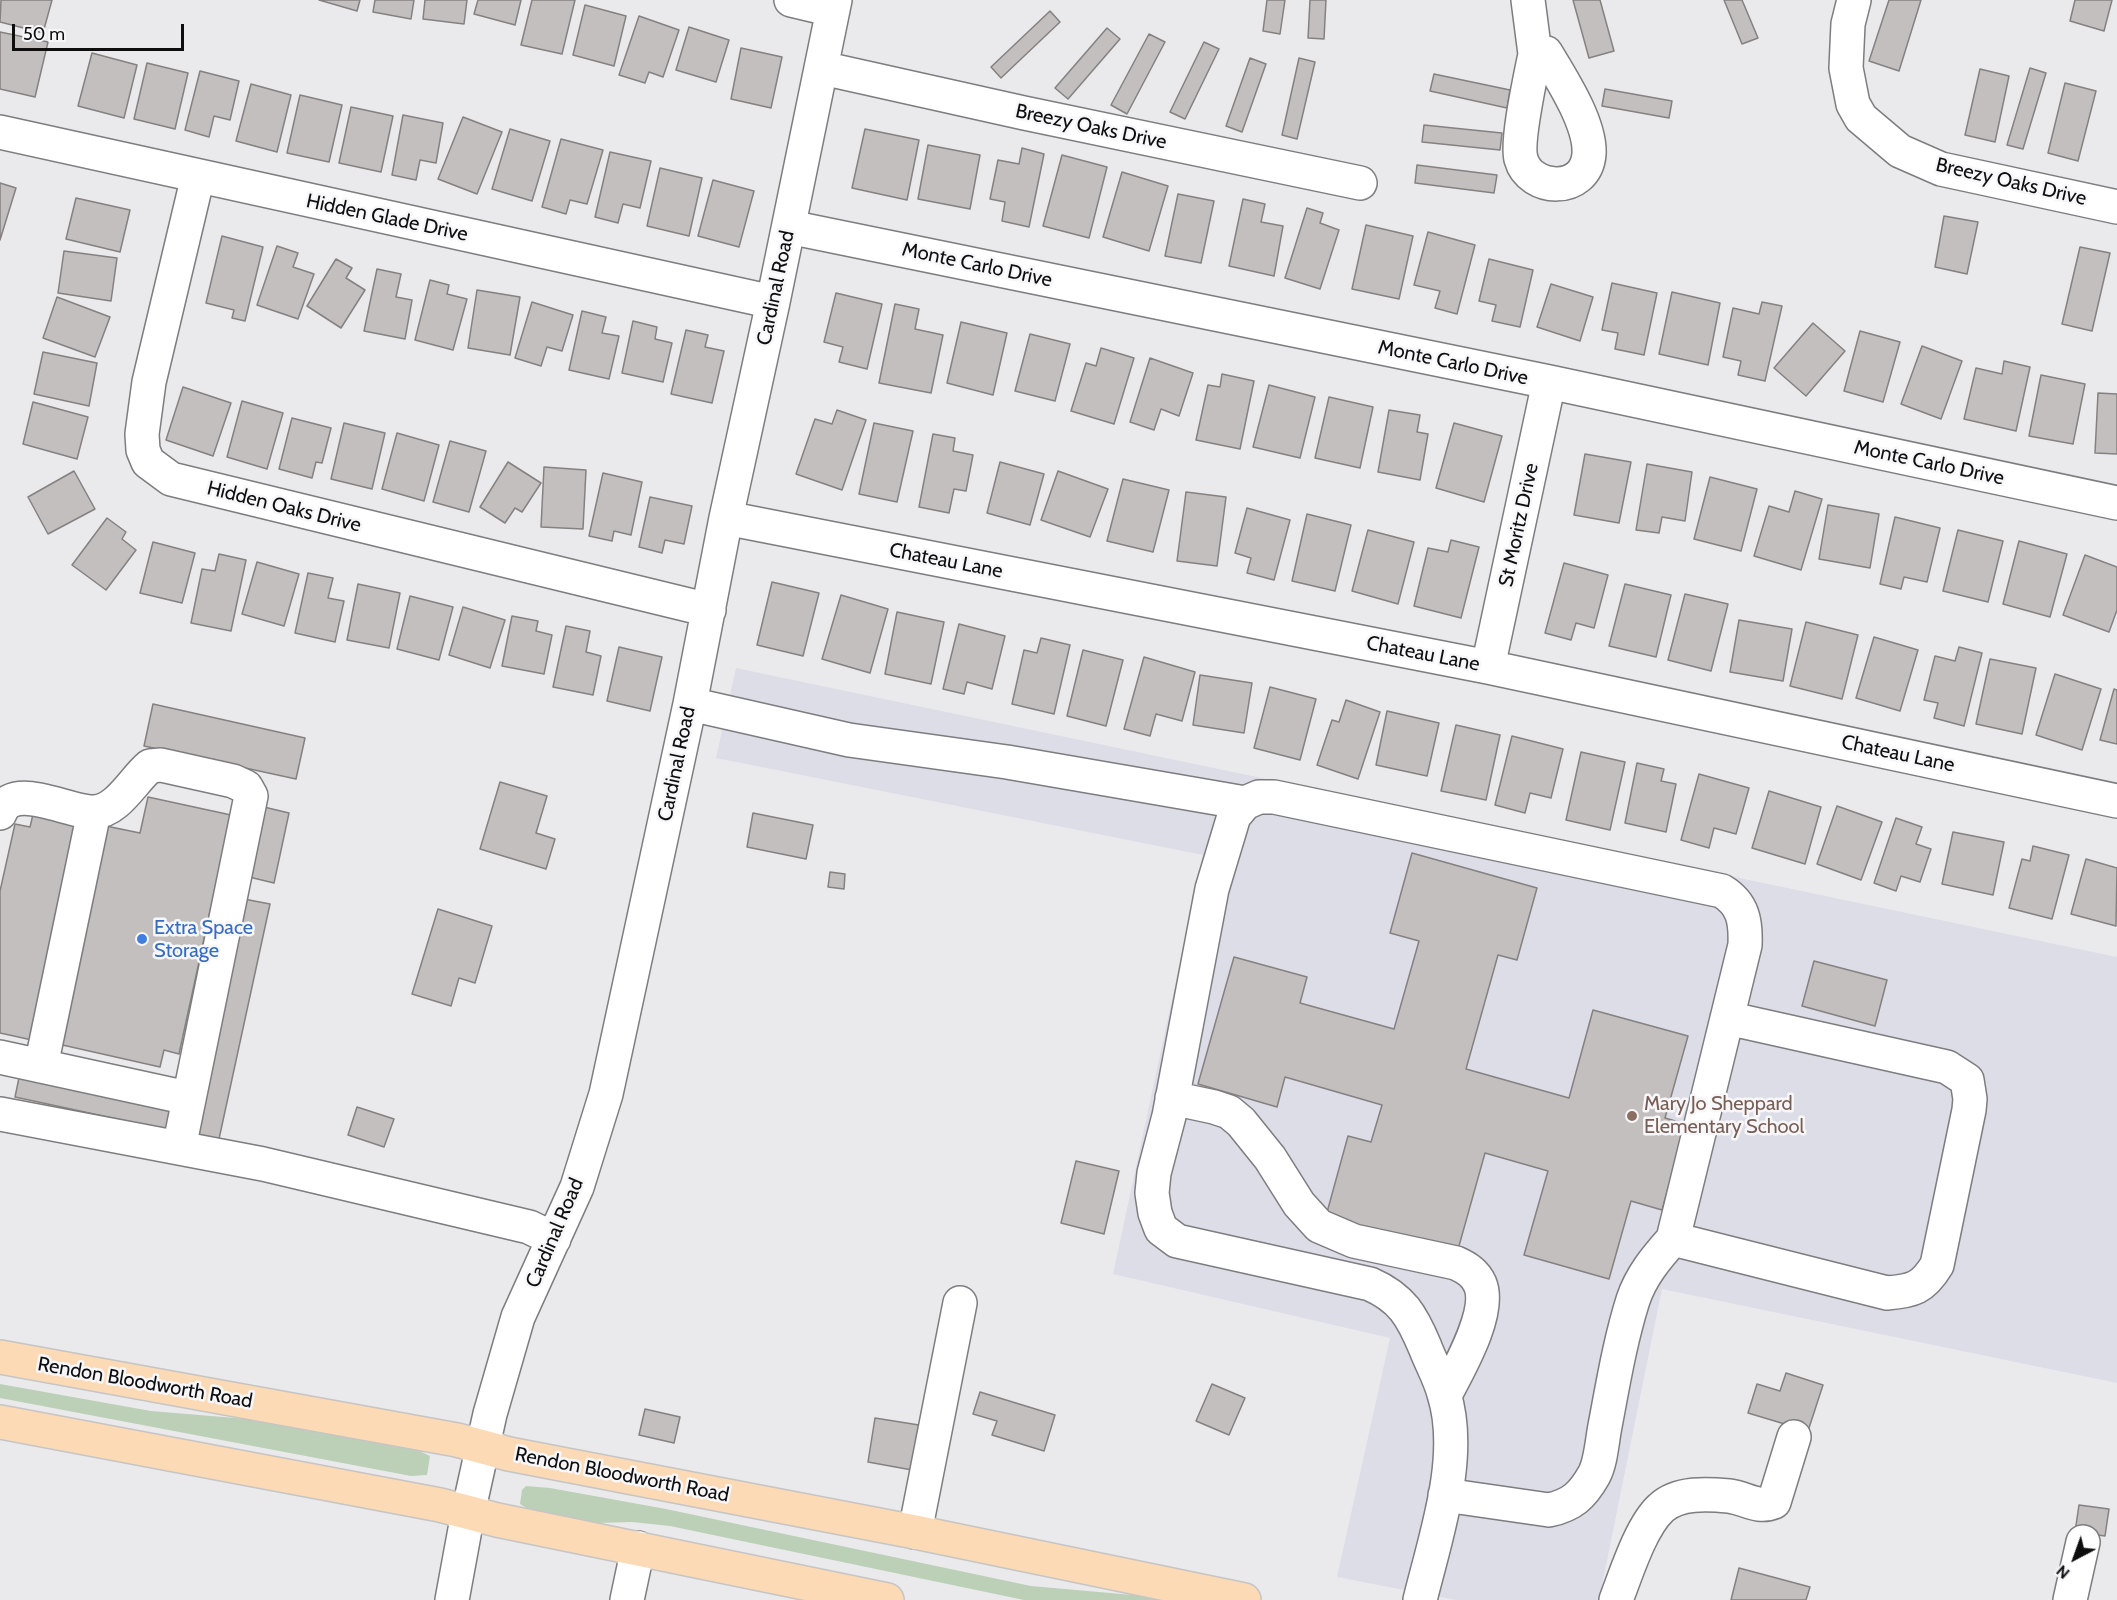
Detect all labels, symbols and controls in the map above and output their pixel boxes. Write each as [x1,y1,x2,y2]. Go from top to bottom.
scale bar [15,12,188,50]
text: 50 m [23,23,65,45]
street label: Breezy Oaks Drive [1013,99,1169,155]
street label: Breezy Oaks Drive [1933,153,2089,211]
street label: Hidden Glade Drive [304,189,470,247]
street label: Cardinal Road [752,228,800,348]
street label: Monte Carlo Drive [900,237,1054,293]
street label: Monte Carlo Drive [1376,335,1530,391]
street label: Monte Carlo Drive [1852,435,2006,491]
street label: St Moritz Drive [1494,461,1544,589]
street label: Hidden Oaks Drive [205,476,363,538]
street label: Chateau Lane [887,538,1005,584]
street label: Chateau Lane [1364,631,1482,677]
street label: Cardinal Road [653,704,701,824]
street label: Chateau Lane [1839,730,1957,778]
place label: Extra Space Storage [154,916,253,963]
marker: Extra Space Storage [135,932,149,946]
place label: Mary Jo Sheppard Elementary School [1644,1092,1804,1139]
marker: Mary Jo Sheppard Elementary School [1625,1109,1639,1123]
street label: Cardinal Road [521,1175,589,1291]
street label: Rendon Bloodworth Road [36,1352,254,1414]
street label: Rendon Bloodworth Road [513,1442,731,1508]
north arrow [2045,1528,2105,1588]
text: N [2052,1561,2073,1583]

